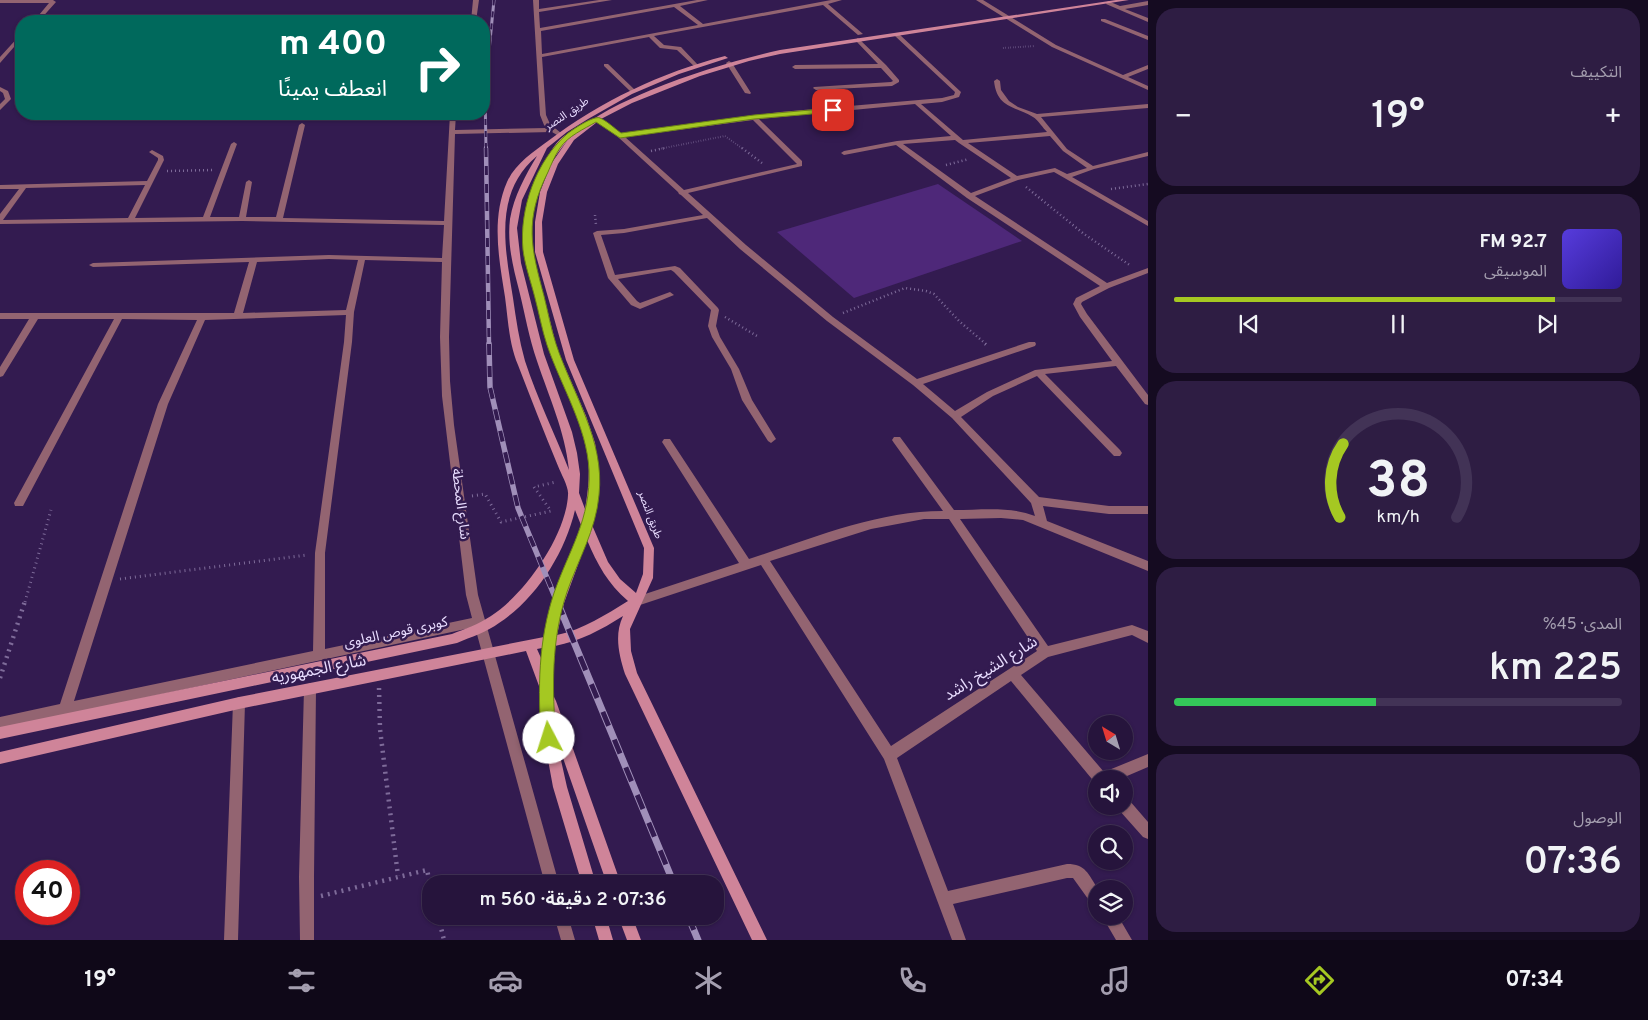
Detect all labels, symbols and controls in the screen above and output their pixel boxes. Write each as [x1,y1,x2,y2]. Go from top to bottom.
text: 400 m [279,23,387,67]
icon: right [405,35,470,100]
text: التكييف [1570,63,1622,83]
text: انعطف يمينًا [278,77,387,104]
pin [812,89,854,131]
text: 19° [1371,93,1425,142]
street label: طريق النصر [541,94,592,134]
icon: arrive [819,96,847,124]
text: − [1174,100,1192,136]
text: + [1604,100,1622,136]
text: 92.7 FM [1479,230,1547,254]
text: الموسيقى [1484,262,1547,282]
icon: previous [1235,310,1263,338]
icon: pause [1384,310,1412,338]
icon: next [1533,310,1561,338]
text: 38 [1366,450,1430,516]
street label: شارع المحطة [446,468,473,541]
street label: طريق النصر [634,488,666,541]
text: km/h [1376,506,1420,529]
street label: كوبرى قوص العلوى [342,614,450,652]
text: المدى · 45% [1543,615,1622,635]
street label: شارع الشيخ راشد [940,632,1042,707]
text: 225 km [1489,645,1622,694]
street label: شارع الجمهوريه [270,651,368,690]
position arrow [522,711,574,763]
north arrow [1088,715,1132,760]
map controls [1088,715,1133,925]
button: sound [1088,770,1133,815]
text: الوصول [1573,809,1622,829]
button: search [1088,825,1133,870]
text: 07:36 [1523,839,1622,888]
speed limit sign: 40 [15,860,80,925]
button: layers [1088,880,1133,925]
text: 07:36 · 2 دقيقة · 560 m [479,888,667,912]
icon: filters [284,963,319,998]
icon: car [488,963,523,998]
icon: climate [691,963,726,998]
icon: phone [895,963,930,998]
icon: music [1098,963,1133,998]
icon: directions [1302,963,1337,998]
text: 19° [84,967,116,994]
text: 07:34 [1505,967,1564,994]

